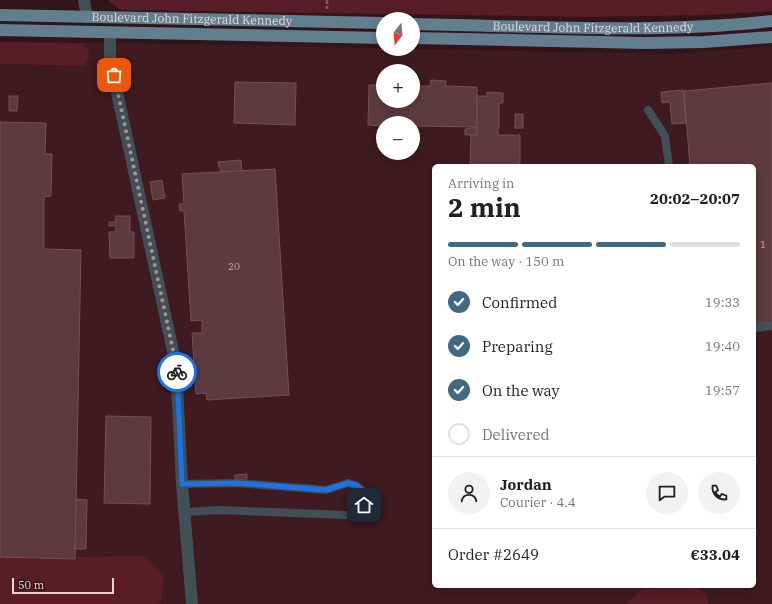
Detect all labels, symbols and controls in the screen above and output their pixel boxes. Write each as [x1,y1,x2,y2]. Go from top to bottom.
street label: Boulevard John Fitzgerald Kennedy [91,9,293,28]
north arrow [376,12,420,56]
map controls [376,12,420,160]
street label: Boulevard John Fitzgerald Kennedy [492,18,694,35]
pin [97,58,131,92]
icon: bag [103,64,125,86]
button: + [376,64,420,108]
button: − [376,116,420,160]
text: Arriving in [448,175,514,192]
text: 20:02–20:07 [650,189,740,208]
text: 2 min [448,190,521,224]
house number: 1 [760,238,766,251]
text: On the way · 150 m [448,253,564,270]
house number: 20 [228,260,240,273]
icon: check [448,291,470,313]
text: Confirmed [482,293,557,312]
text: 19:33 [705,294,740,311]
icon: check [448,335,470,357]
text: Preparing [482,337,553,356]
text: 19:40 [705,338,740,355]
courier [157,352,197,392]
icon: bike [166,361,188,383]
icon: check [448,379,470,401]
text: On the way [482,381,560,400]
text: 19:57 [705,382,740,399]
text: Delivered [482,425,550,444]
button: person [448,472,490,514]
button: chat [646,472,688,514]
button: phone [698,472,740,514]
text: Jordan [500,475,552,494]
pin [347,488,381,522]
icon: home [353,494,375,516]
text: Courier · 4.4 [500,494,576,511]
text: Order #2649 [448,545,539,564]
text: €33.04 [690,545,740,564]
scale bar [12,576,114,595]
text: 50 m [18,578,44,592]

